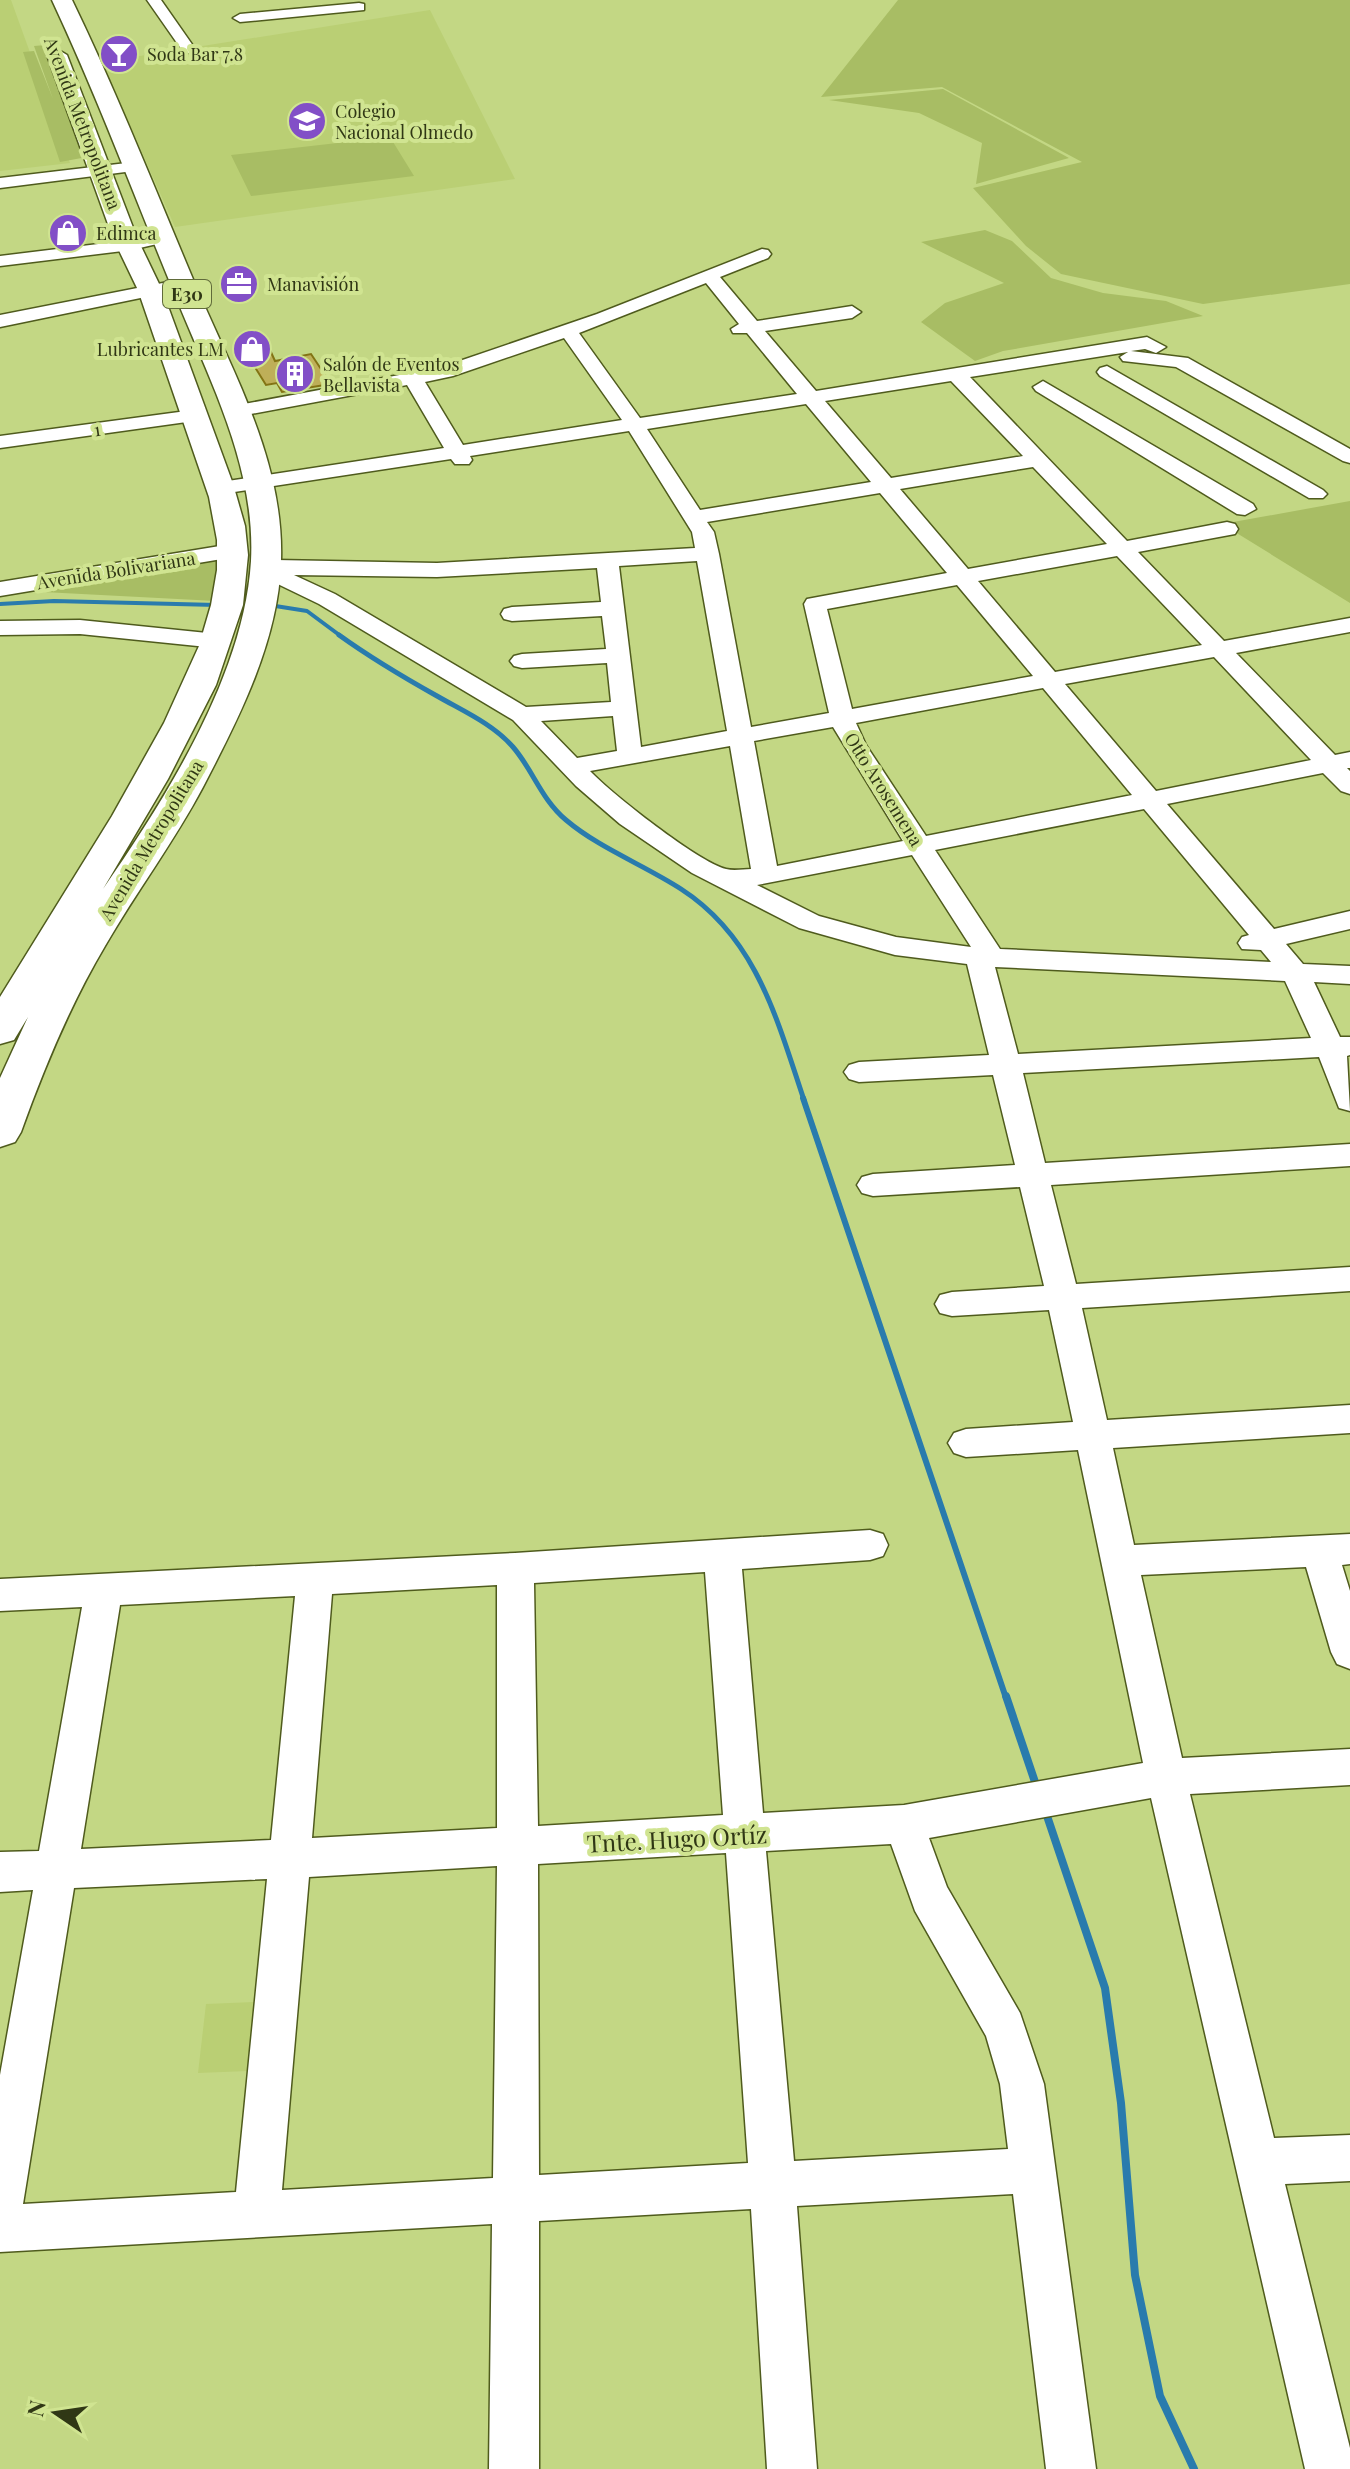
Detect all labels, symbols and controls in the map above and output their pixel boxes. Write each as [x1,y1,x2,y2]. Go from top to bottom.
street label: Avenida Metropolitana [39,32,127,213]
bar icon: Soda Bar 7.8 [98,33,140,75]
place label: Soda Bar 7.8 [147,42,243,66]
place label: Colegio Nacional Olmedo [335,99,473,144]
school or university icon: Colegio Nacional Olmedo [286,100,328,142]
shop icon: Edimca [47,212,89,254]
place label: Edimca [96,221,156,245]
office icon: Manavisión [218,263,260,305]
place label: Manavisión [267,272,359,296]
road number: E30 [163,280,211,308]
shop icon: Lubricantes LM [231,328,273,370]
place label: Lubricantes LM [97,337,224,361]
place label: Salón de Eventos Bellavista [323,352,460,397]
building icon: Salón de Eventos Bellavista [274,353,316,395]
street label: 1 [92,417,102,441]
street label: Avenida Bolivariana [34,546,197,595]
street label: Otto Arosemena [839,728,929,850]
street label: Avenida Metropolitana [93,755,208,925]
street label: Tnte. Hugo Ortíz [586,1817,768,1859]
north arrow [16,2373,96,2453]
text: N [19,2397,52,2419]

